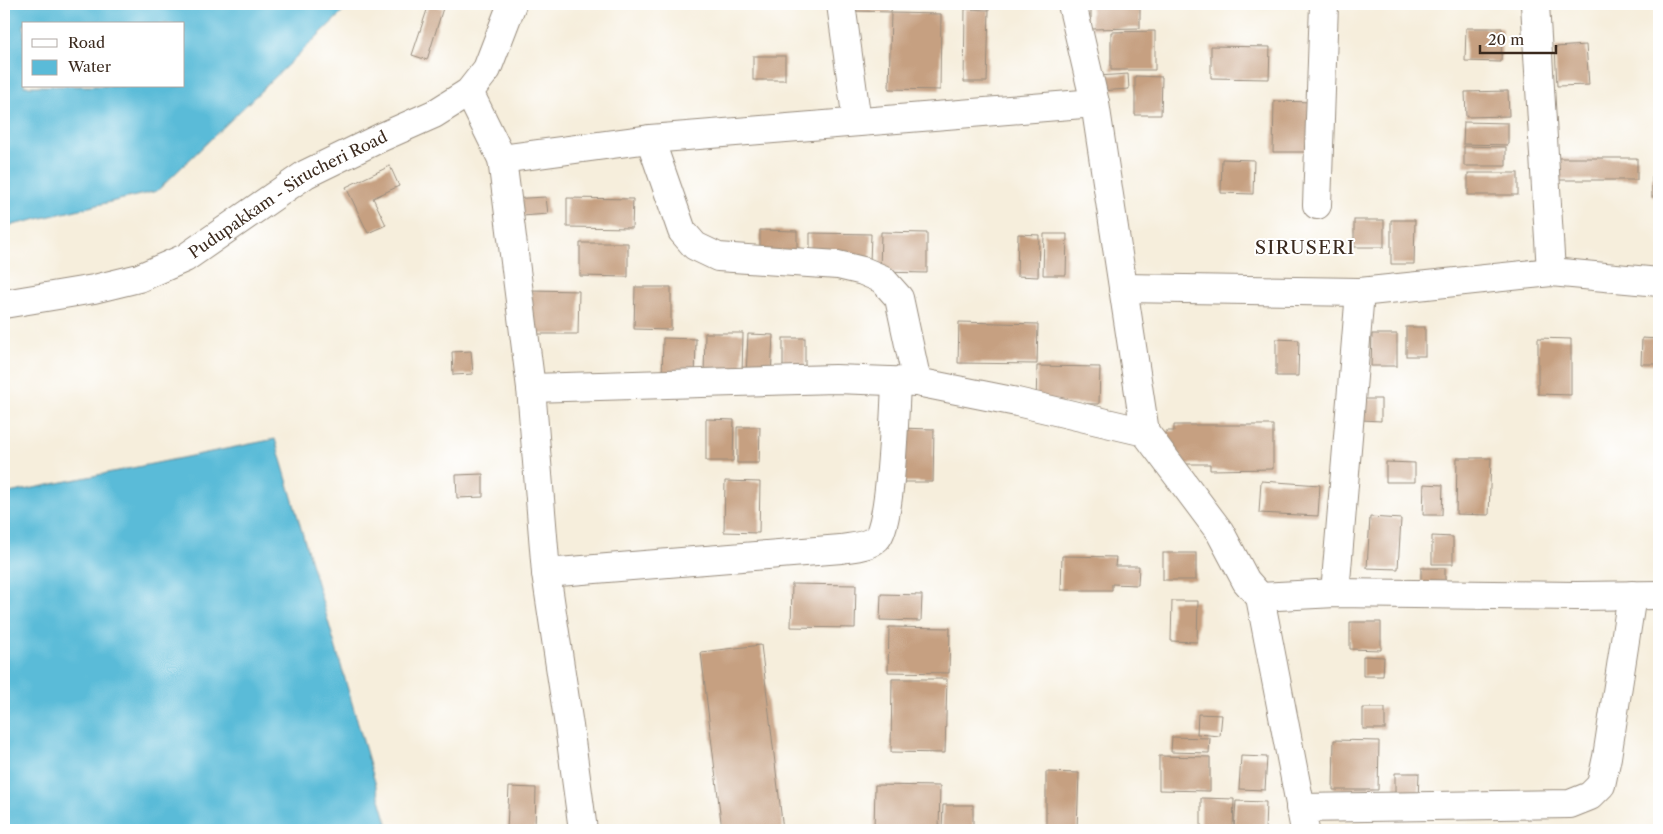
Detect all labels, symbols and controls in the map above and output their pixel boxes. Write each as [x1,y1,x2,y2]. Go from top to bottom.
legend [22,22,185,88]
scale bar [1480,22,1557,54]
text: 20 m [1488,30,1524,49]
text: Road [68,33,105,52]
text: Water [67,57,112,76]
street label: Pudupakkam - Sirucheri Road [185,126,390,263]
district label: SIRUSERI [1255,236,1355,259]

